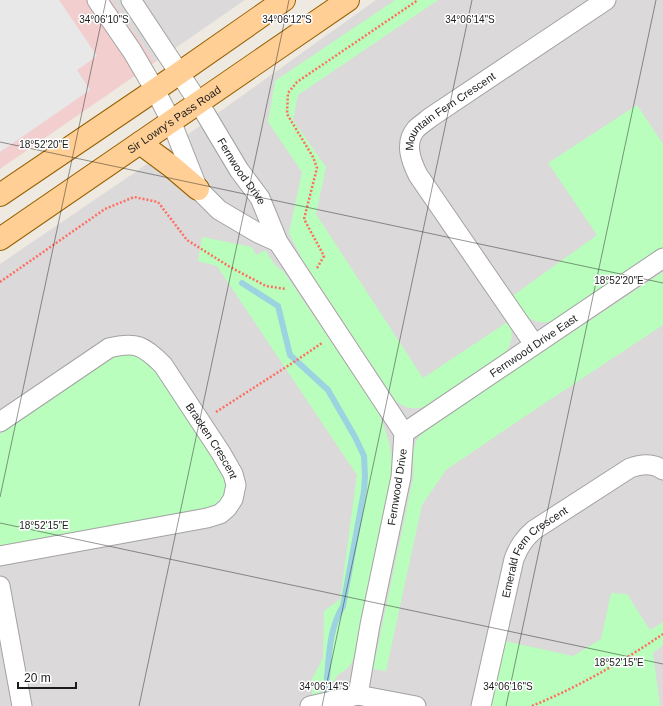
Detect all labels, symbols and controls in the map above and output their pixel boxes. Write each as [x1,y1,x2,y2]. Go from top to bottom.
text: 34°06'10"S [79,14,129,25]
text: 34°06'12"S [262,14,312,25]
text: 34°06'14"S [445,14,495,25]
street label: Mountain Fern Crescent [403,70,497,151]
street label: Sir Lowry's Pass Road [125,83,223,156]
street label: Fernwood Drive [215,136,268,206]
text: 18°52'20"E [19,139,69,150]
text: 18°52'20"E [594,275,644,286]
street label: Fernwood Drive East [487,312,579,379]
street label: Bracken Crescent [184,401,240,480]
street label: Fernwood Drive [385,448,409,526]
street label: Emerald Fern Crescent [499,504,570,599]
text: 18°52'15"E [19,520,69,531]
text: 18°52'15"E [594,657,644,668]
scale bar [18,664,76,690]
text: 20 m [24,671,51,685]
text: 34°06'14"S [299,681,349,692]
text: 34°06'16"S [483,681,533,692]

